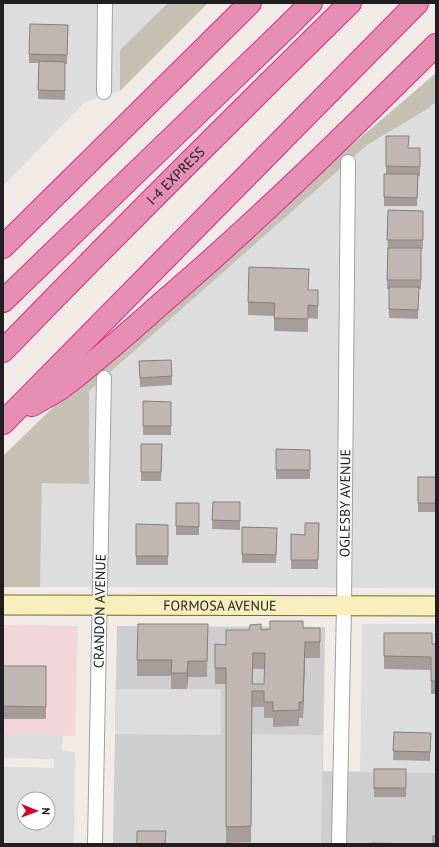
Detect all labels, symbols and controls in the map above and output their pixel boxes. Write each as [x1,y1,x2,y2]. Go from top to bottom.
street label: I-4 EXPRESS [143,143,209,209]
street label: OGLESBY AVENUE [335,449,354,557]
street label: CRANDON AVENUE [89,554,110,668]
street label: FORMOSA AVENUE [163,596,277,615]
north arrow [16,791,56,831]
text: N [39,807,53,815]

